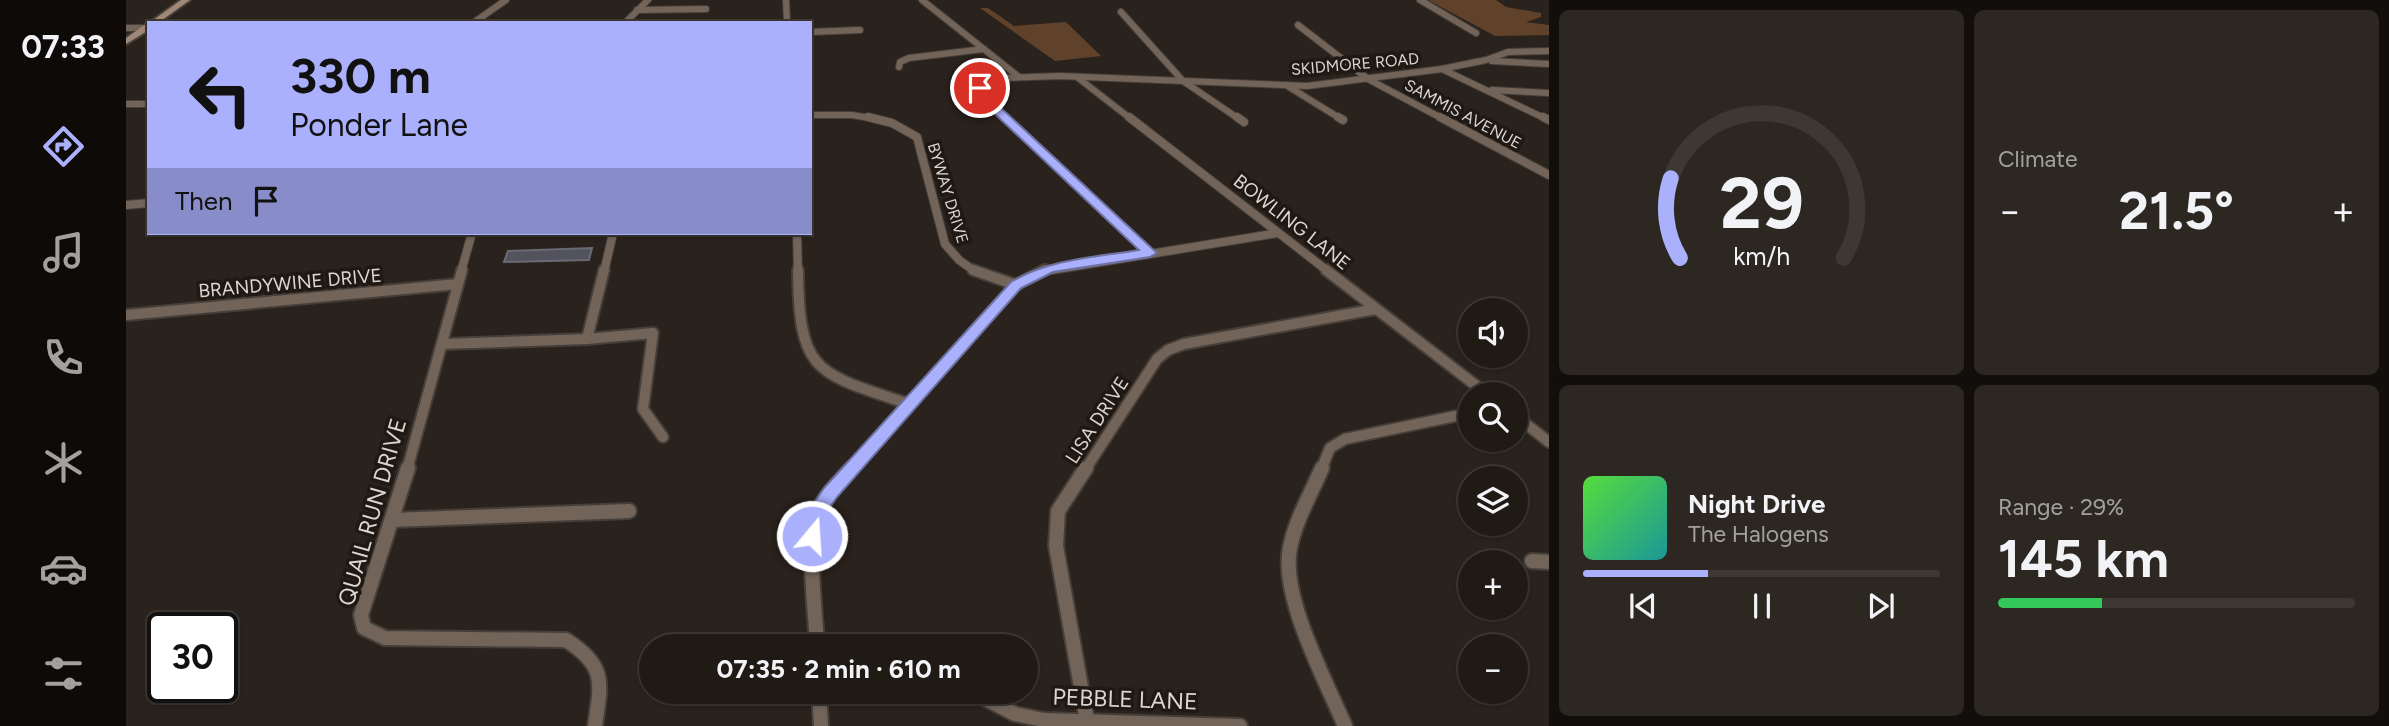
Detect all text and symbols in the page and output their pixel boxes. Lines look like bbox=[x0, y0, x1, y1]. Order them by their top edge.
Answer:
text: 07:33 bbox=[21, 28, 105, 66]
text: 330 m bbox=[290, 46, 431, 105]
icon: left bbox=[175, 49, 266, 140]
street label: SKIDMORE ROAD bbox=[1290, 49, 1420, 79]
pin bbox=[950, 58, 1010, 118]
icon: arrive bbox=[961, 69, 999, 107]
street label: SAMMIS AVENUE bbox=[1401, 75, 1525, 153]
text: Ponder Lane bbox=[290, 106, 468, 144]
icon: directions bbox=[39, 122, 88, 171]
street label: BYWAY DRIVE bbox=[924, 140, 972, 246]
text: Climate bbox=[1998, 145, 2077, 173]
text: 29 bbox=[1719, 160, 1804, 247]
street label: BOWLING LANE bbox=[1229, 169, 1355, 275]
text: 21.5° bbox=[2119, 180, 2234, 242]
icon: arrive bbox=[247, 182, 285, 220]
text: Then bbox=[175, 185, 233, 217]
text: − bbox=[1998, 188, 2022, 234]
text: + bbox=[2331, 188, 2355, 234]
icon: music bbox=[39, 228, 88, 277]
text: km/h bbox=[1733, 241, 1790, 271]
street label: BRANDYWINE DRIVE bbox=[197, 264, 383, 302]
map controls bbox=[1458, 298, 1528, 704]
button: sound bbox=[1458, 298, 1528, 368]
icon: phone bbox=[39, 333, 88, 382]
street label: LISA DRIVE bbox=[1060, 372, 1134, 468]
button: search bbox=[1458, 382, 1528, 452]
street label: QUAIL RUN DRIVE bbox=[332, 415, 412, 609]
icon: climate bbox=[39, 438, 88, 487]
button: layers bbox=[1458, 466, 1528, 536]
text: Night Drive bbox=[1688, 488, 1825, 520]
text: Range · 29% bbox=[1998, 493, 2124, 521]
position arrow bbox=[775, 499, 849, 573]
text: The Halogens bbox=[1688, 520, 1829, 548]
text: 145 km bbox=[1998, 528, 2169, 590]
icon: car bbox=[39, 544, 88, 593]
button: + bbox=[1458, 550, 1528, 620]
icon: previous bbox=[1624, 587, 1662, 625]
icon: pause bbox=[1743, 587, 1781, 625]
icon: next bbox=[1862, 587, 1900, 625]
speed limit sign: 30 bbox=[147, 612, 238, 703]
button: − bbox=[1458, 634, 1528, 704]
icon: filters bbox=[39, 649, 88, 698]
text: 07:35 · 2 min · 610 m bbox=[716, 653, 961, 685]
street label: PEBBLE LANE bbox=[1052, 682, 1198, 716]

